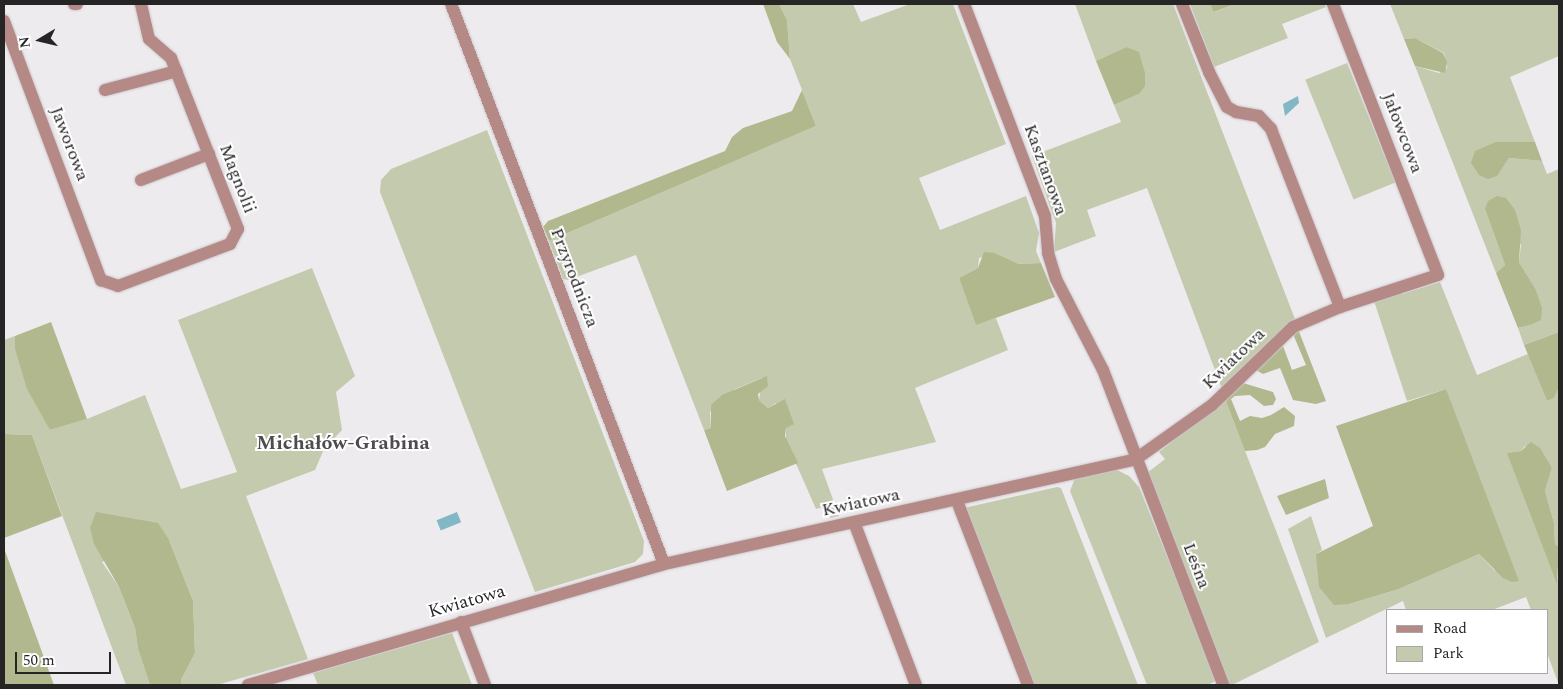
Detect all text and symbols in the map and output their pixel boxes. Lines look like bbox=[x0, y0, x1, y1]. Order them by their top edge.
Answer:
north arrow bbox=[15, 15, 65, 65]
text: N bbox=[13, 35, 36, 50]
street label: Jałowcowa bbox=[1377, 90, 1427, 176]
street label: Jaworowa bbox=[45, 104, 93, 184]
street label: Kasztanowa bbox=[1019, 121, 1071, 219]
street label: Magnolii bbox=[214, 141, 260, 217]
street label: Przyrodnicza bbox=[545, 225, 603, 331]
street label: Kwiatowa bbox=[1198, 324, 1270, 394]
district label: Michałów-Grabina bbox=[256, 431, 430, 455]
street label: Kwiatowa bbox=[820, 484, 902, 522]
street label: Leśna bbox=[1177, 540, 1215, 592]
street label: Kwiatowa bbox=[426, 581, 508, 623]
legend bbox=[1386, 609, 1548, 674]
text: Road bbox=[1433, 617, 1467, 640]
scale bar bbox=[18, 642, 114, 674]
text: Park bbox=[1433, 642, 1464, 665]
text: 50 m bbox=[23, 649, 55, 672]

